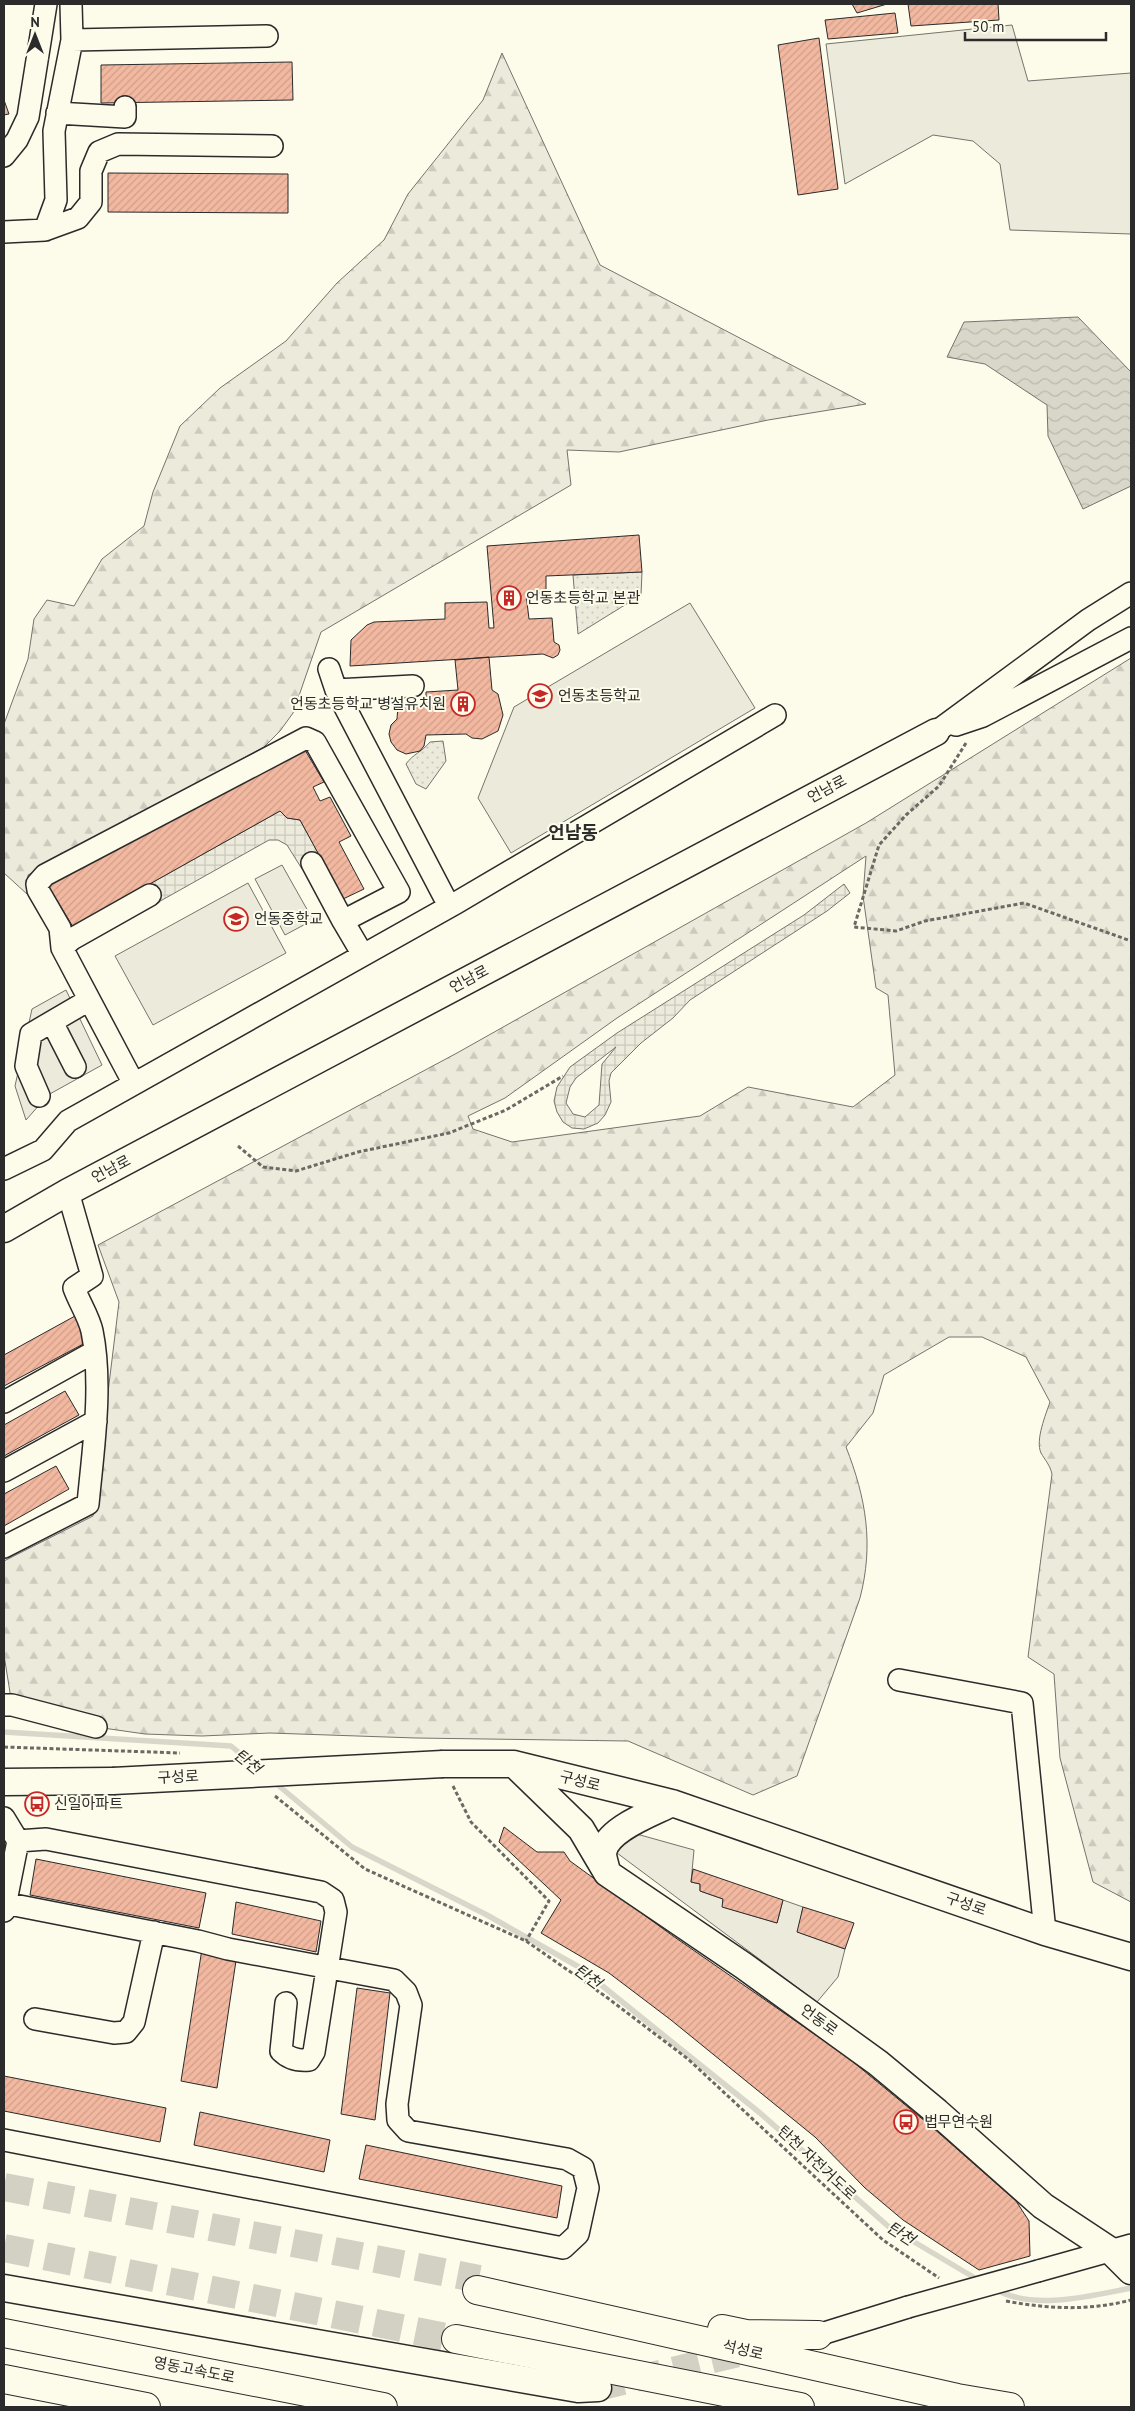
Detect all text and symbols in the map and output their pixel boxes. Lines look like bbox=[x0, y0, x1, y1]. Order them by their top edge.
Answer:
north arrow bbox=[10, 10, 60, 60]
scale bar bbox=[965, 10, 1106, 42]
text: N bbox=[30, 13, 40, 31]
text: 50 m bbox=[972, 17, 1005, 36]
building icon: 언동초등학교 본관 bbox=[496, 585, 522, 611]
place label: 언동초등학교 본관 bbox=[526, 588, 641, 607]
school or university icon: 언동초등학교 bbox=[527, 683, 553, 709]
place label: 언동초등학교 bbox=[558, 686, 641, 705]
building icon: 언동초등학교 병설유치원 bbox=[450, 691, 476, 717]
place label: 언동초등학교 병설유치원 bbox=[290, 694, 446, 713]
street label: 언남로 bbox=[804, 770, 850, 807]
district label: 언남동 bbox=[548, 821, 598, 844]
school or university icon: 언동중학교 bbox=[223, 906, 249, 932]
place label: 언동중학교 bbox=[254, 909, 323, 928]
street label: 언남로 bbox=[446, 960, 492, 997]
street label: 언남로 bbox=[88, 1150, 134, 1187]
water label: 탄천 bbox=[230, 1744, 267, 1779]
street label: 구성로 bbox=[157, 1766, 199, 1787]
street label: 구성로 bbox=[558, 1766, 603, 1795]
bus stop icon: 신일아파트 bbox=[24, 1791, 50, 1817]
place label: 신일아파트 bbox=[54, 1794, 123, 1813]
street label: 구성로 bbox=[943, 1888, 989, 1919]
water label: 탄천 bbox=[570, 1959, 608, 1994]
street label: 언동로 bbox=[797, 2000, 842, 2039]
bus stop icon: 법무연수원 bbox=[893, 2109, 919, 2135]
place label: 법무연수원 bbox=[924, 2112, 993, 2131]
street label: 탄천 자전거도로 bbox=[774, 2121, 861, 2204]
water label: 탄천 bbox=[883, 2217, 921, 2251]
street label: 석성로 bbox=[721, 2336, 765, 2363]
street label: 영동고속도로 bbox=[152, 2352, 237, 2387]

